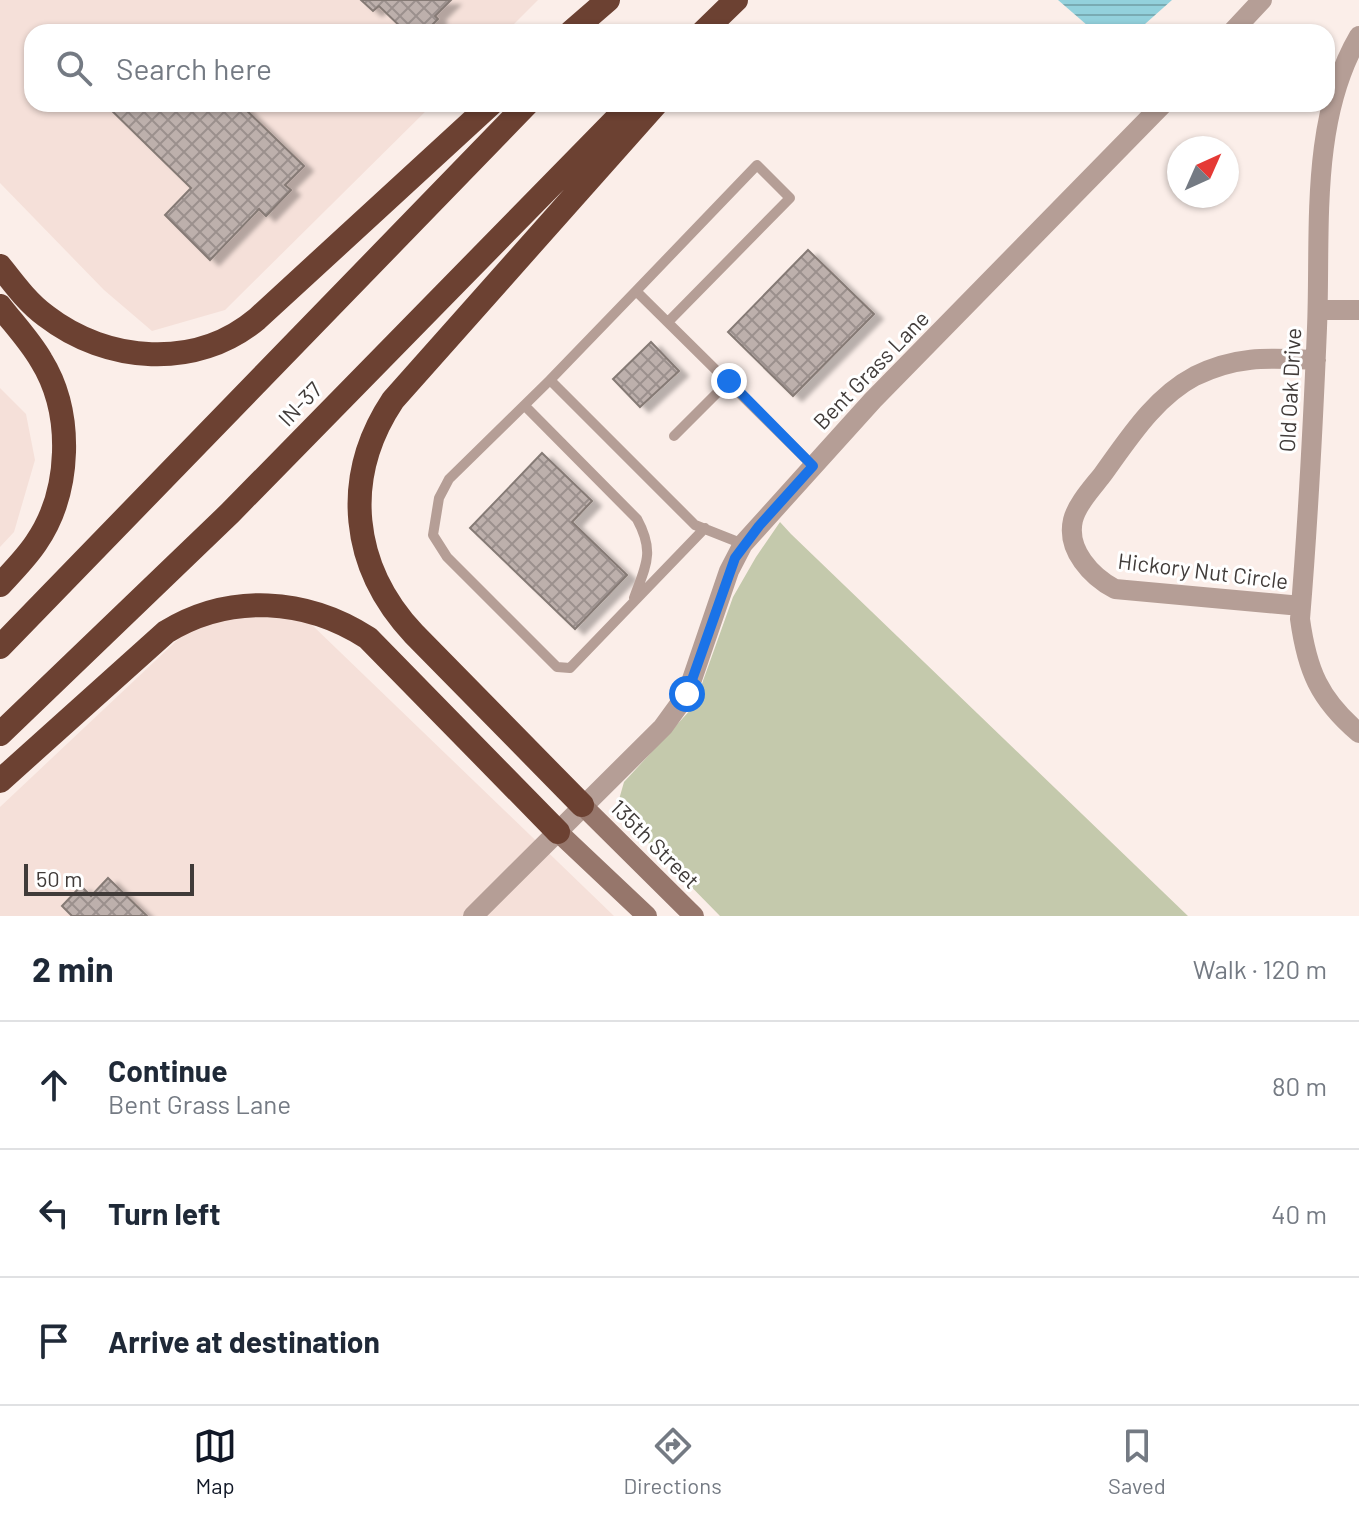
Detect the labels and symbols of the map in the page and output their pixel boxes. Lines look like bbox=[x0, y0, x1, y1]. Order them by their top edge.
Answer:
north arrow bbox=[1167, 136, 1239, 208]
street label: Bent Grass Lane bbox=[807, 305, 933, 434]
street label: Old Oak Drive bbox=[1273, 327, 1305, 453]
route end bbox=[711, 363, 747, 399]
street label: IN-37 bbox=[272, 376, 326, 431]
street label: Hickory Nut Circle bbox=[1116, 547, 1290, 593]
route start bbox=[669, 676, 705, 712]
street label: 135th Street bbox=[606, 794, 705, 893]
scale bar bbox=[24, 860, 194, 896]

